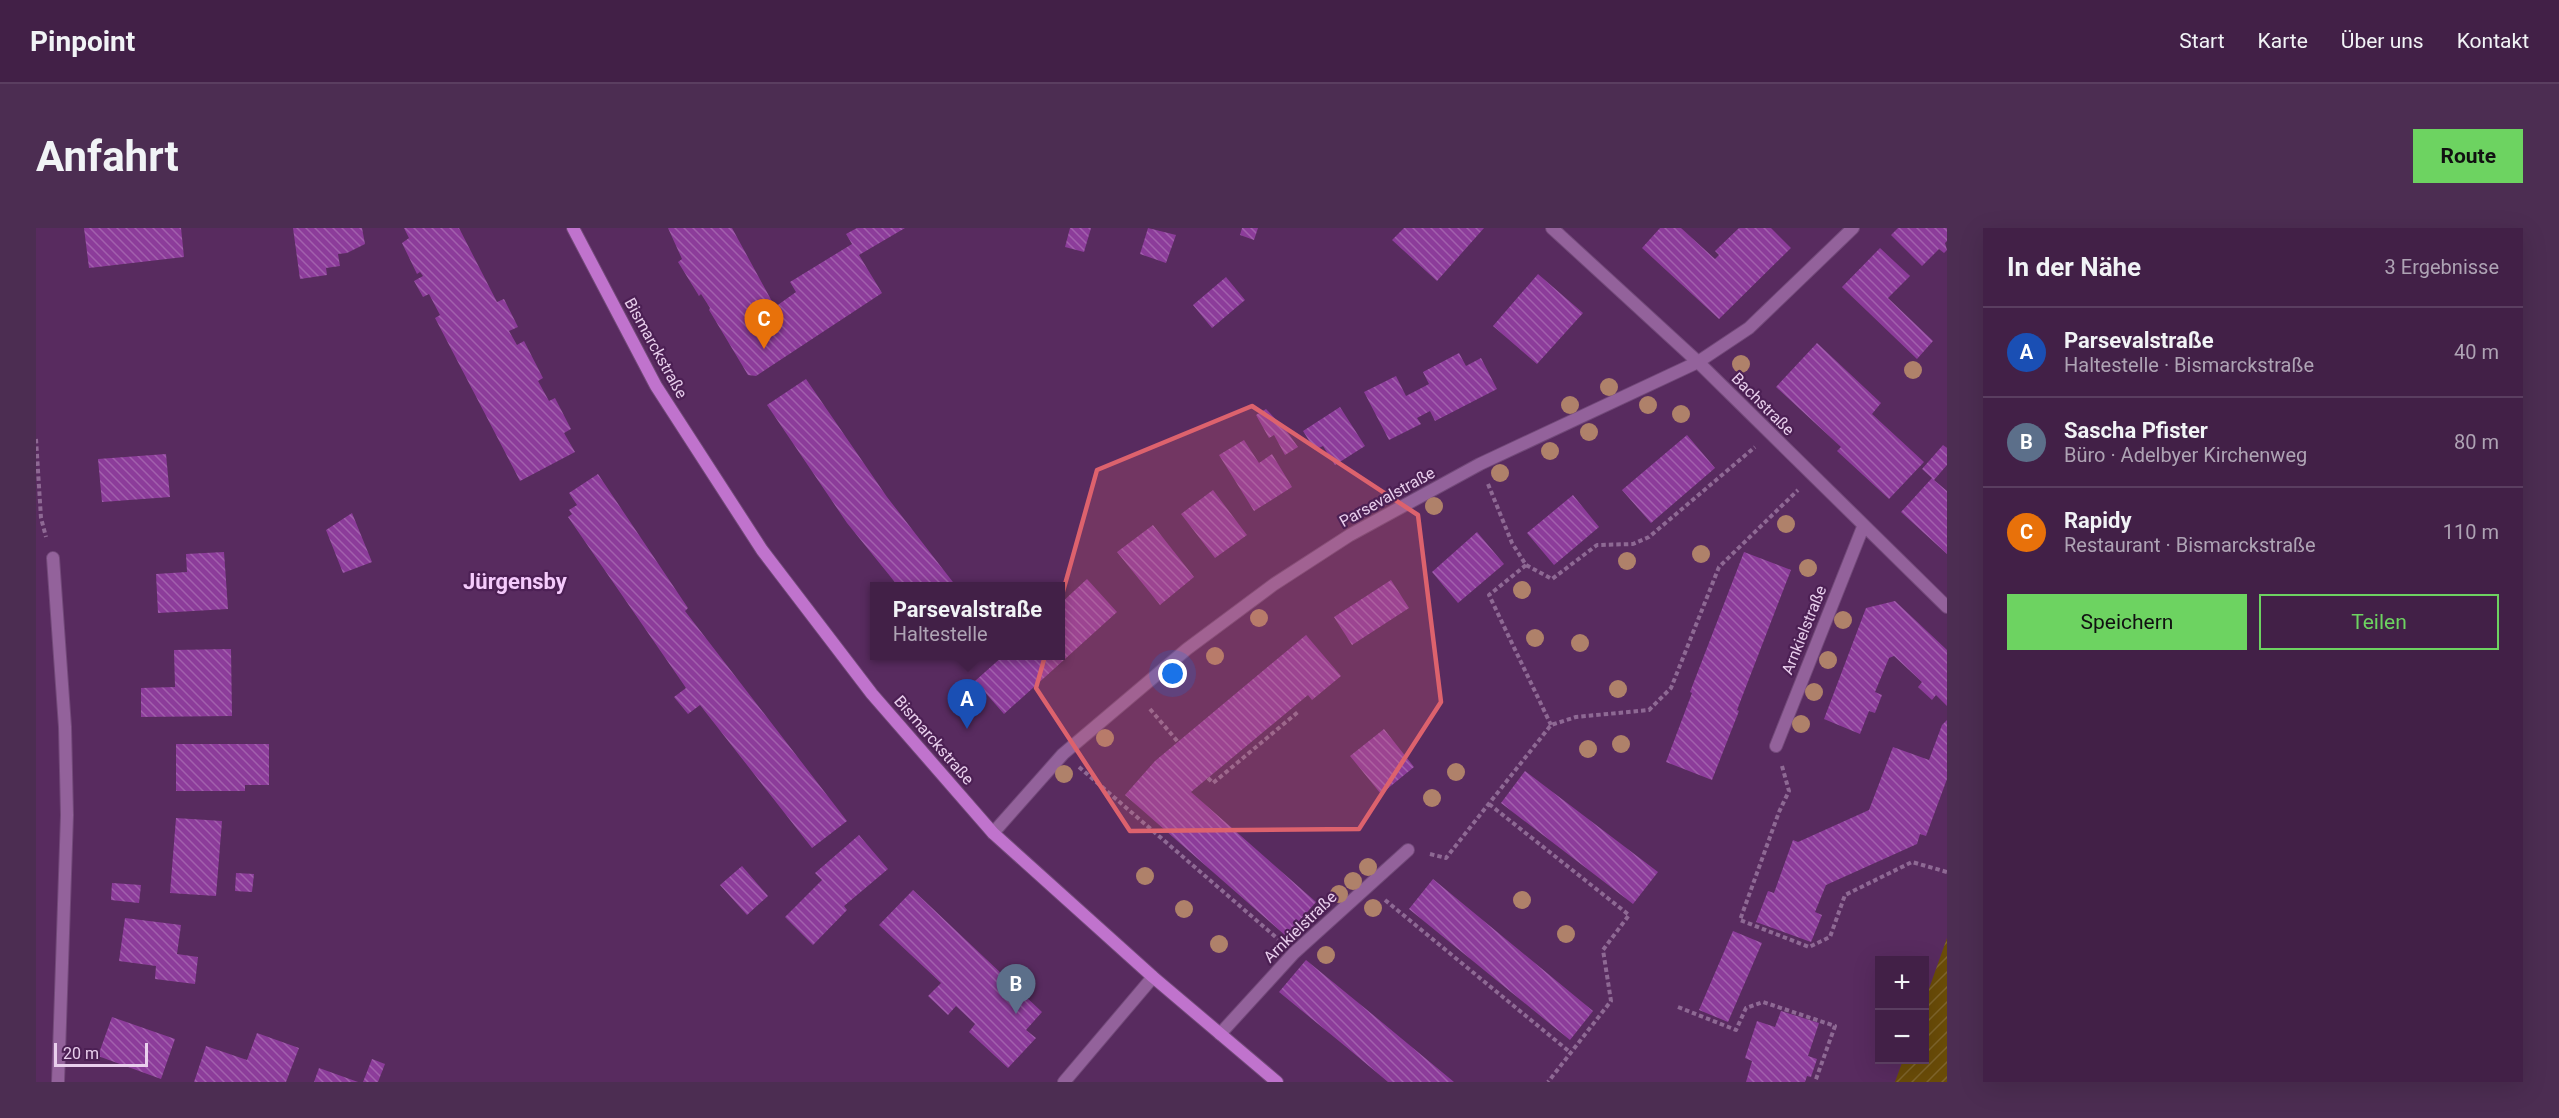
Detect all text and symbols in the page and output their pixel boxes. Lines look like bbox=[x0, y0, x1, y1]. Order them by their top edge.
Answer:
text: Pinpoint bbox=[30, 25, 135, 58]
text: Start bbox=[2179, 29, 2225, 53]
text: Karte bbox=[2258, 29, 2308, 53]
text: Über uns bbox=[2341, 29, 2424, 53]
text: Kontakt bbox=[2457, 29, 2529, 53]
button: Route bbox=[2413, 129, 2523, 183]
text: Anfahrt bbox=[36, 132, 179, 181]
text: In der Nähe bbox=[2007, 252, 2141, 282]
text: 3 Ergebnisse bbox=[2385, 255, 2499, 279]
street label: Bismarckstraße bbox=[621, 294, 691, 402]
pin: C bbox=[744, 300, 784, 349]
text: Parsevalstraße bbox=[2064, 328, 2214, 353]
text: A bbox=[2020, 340, 2033, 364]
text: 40 m bbox=[2454, 340, 2499, 364]
text: Haltestelle · Bismarckstraße bbox=[2064, 353, 2314, 377]
street label: Bachstraße bbox=[1728, 369, 1798, 439]
text: Sascha Pfister bbox=[2064, 418, 2208, 443]
text: B bbox=[2020, 430, 2033, 454]
text: 80 m bbox=[2454, 430, 2499, 454]
text: Büro · Adelbyer Kirchenweg bbox=[2064, 443, 2307, 467]
street label: Parsevalstraße bbox=[1336, 463, 1438, 531]
text: Rapidy bbox=[2064, 508, 2132, 533]
text: C bbox=[2020, 520, 2033, 544]
text: 110 m bbox=[2443, 520, 2499, 544]
text: Restaurant · Bismarckstraße bbox=[2064, 533, 2316, 557]
district label: Jürgensby bbox=[463, 569, 568, 594]
popup bbox=[870, 582, 1065, 660]
street label: Arnkielstraße bbox=[1778, 583, 1830, 677]
button: Speichern bbox=[2007, 594, 2247, 650]
button: Teilen bbox=[2259, 594, 2499, 650]
text: Parsevalstraße bbox=[893, 597, 1042, 622]
text: Haltestelle bbox=[893, 622, 988, 646]
your location bbox=[1158, 659, 1187, 688]
pin: A bbox=[948, 680, 986, 729]
street label: Bismarckstraße bbox=[890, 692, 978, 788]
street label: Arnkielstraße bbox=[1259, 887, 1341, 967]
map controls bbox=[1875, 956, 1929, 1064]
button: + bbox=[1875, 956, 1929, 1010]
pin: B bbox=[996, 964, 1036, 1014]
button: − bbox=[1875, 1010, 1929, 1064]
scale bar bbox=[54, 1040, 148, 1068]
text: 20 m bbox=[63, 1044, 99, 1063]

